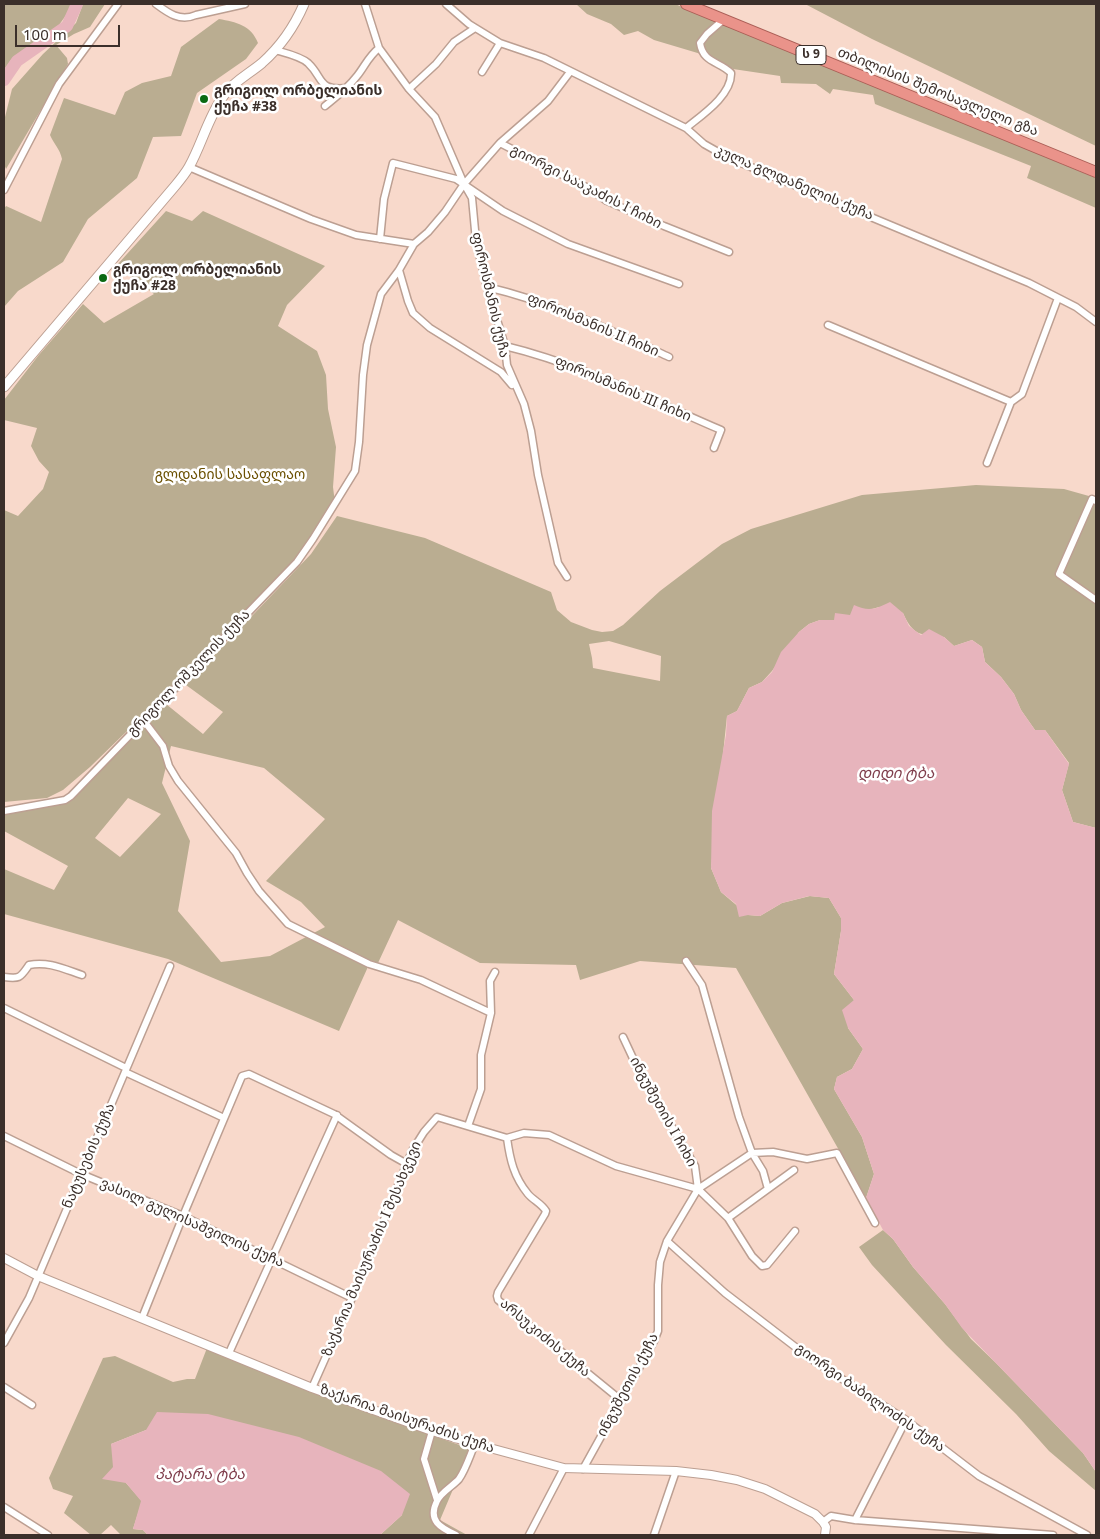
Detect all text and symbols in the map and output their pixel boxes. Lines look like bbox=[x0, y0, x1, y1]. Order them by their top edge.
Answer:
scale bar bbox=[18, 15, 122, 47]
text: 100 m bbox=[23, 24, 67, 44]
street label: თბილისის შემოსავლელი გზა bbox=[835, 44, 1041, 140]
road number: ს 9 bbox=[796, 46, 826, 64]
place label: გრიგოლ ორბელიანის ქუჩა #38 bbox=[214, 83, 382, 115]
marker: გრიგოლ ორბელიანის ქუჩა #38 bbox=[198, 93, 210, 105]
street label: გიორგი სააკაძის I ჩიხი bbox=[508, 141, 664, 233]
street label: კულა გლდანელის ქუჩა bbox=[712, 142, 876, 224]
street label: ფიროსმანის ქუჩა bbox=[467, 231, 513, 359]
place label: გრიგოლ ორბელიანის ქუჩა #28 bbox=[113, 262, 281, 294]
marker: გრიგოლ ორბელიანის ქუჩა #28 bbox=[97, 272, 109, 284]
street label: ფიროსმანის II ჩიხი bbox=[524, 290, 662, 360]
street label: ფიროსმანის III ჩიხი bbox=[552, 353, 694, 425]
park label: გლდანის სასაფლაო bbox=[155, 467, 305, 483]
street label: გრიგოლ ოშკელის ქუჩა bbox=[124, 606, 254, 740]
water label: დიდი ტბა bbox=[858, 765, 934, 783]
street label: ინგუშეთის I ჩიხი bbox=[626, 1054, 700, 1170]
street label: ნატუსების ქუჩა bbox=[59, 1101, 119, 1211]
street label: ზაქარია მაისურაძის I შესახვევი bbox=[319, 1139, 425, 1359]
street label: ვასილ გულისაშვილის ქუჩა bbox=[97, 1175, 287, 1271]
street label: არსუკიძის ქუჩა bbox=[496, 1295, 594, 1381]
street label: ინგუშეთის ქუჩა bbox=[594, 1330, 662, 1440]
street label: გიორგი ბაბილოძის ქუჩა bbox=[792, 1340, 948, 1456]
street label: ზაქარია მაისურაძის ქუჩა bbox=[317, 1381, 497, 1457]
water label: პატარა ტბა bbox=[155, 1466, 245, 1484]

